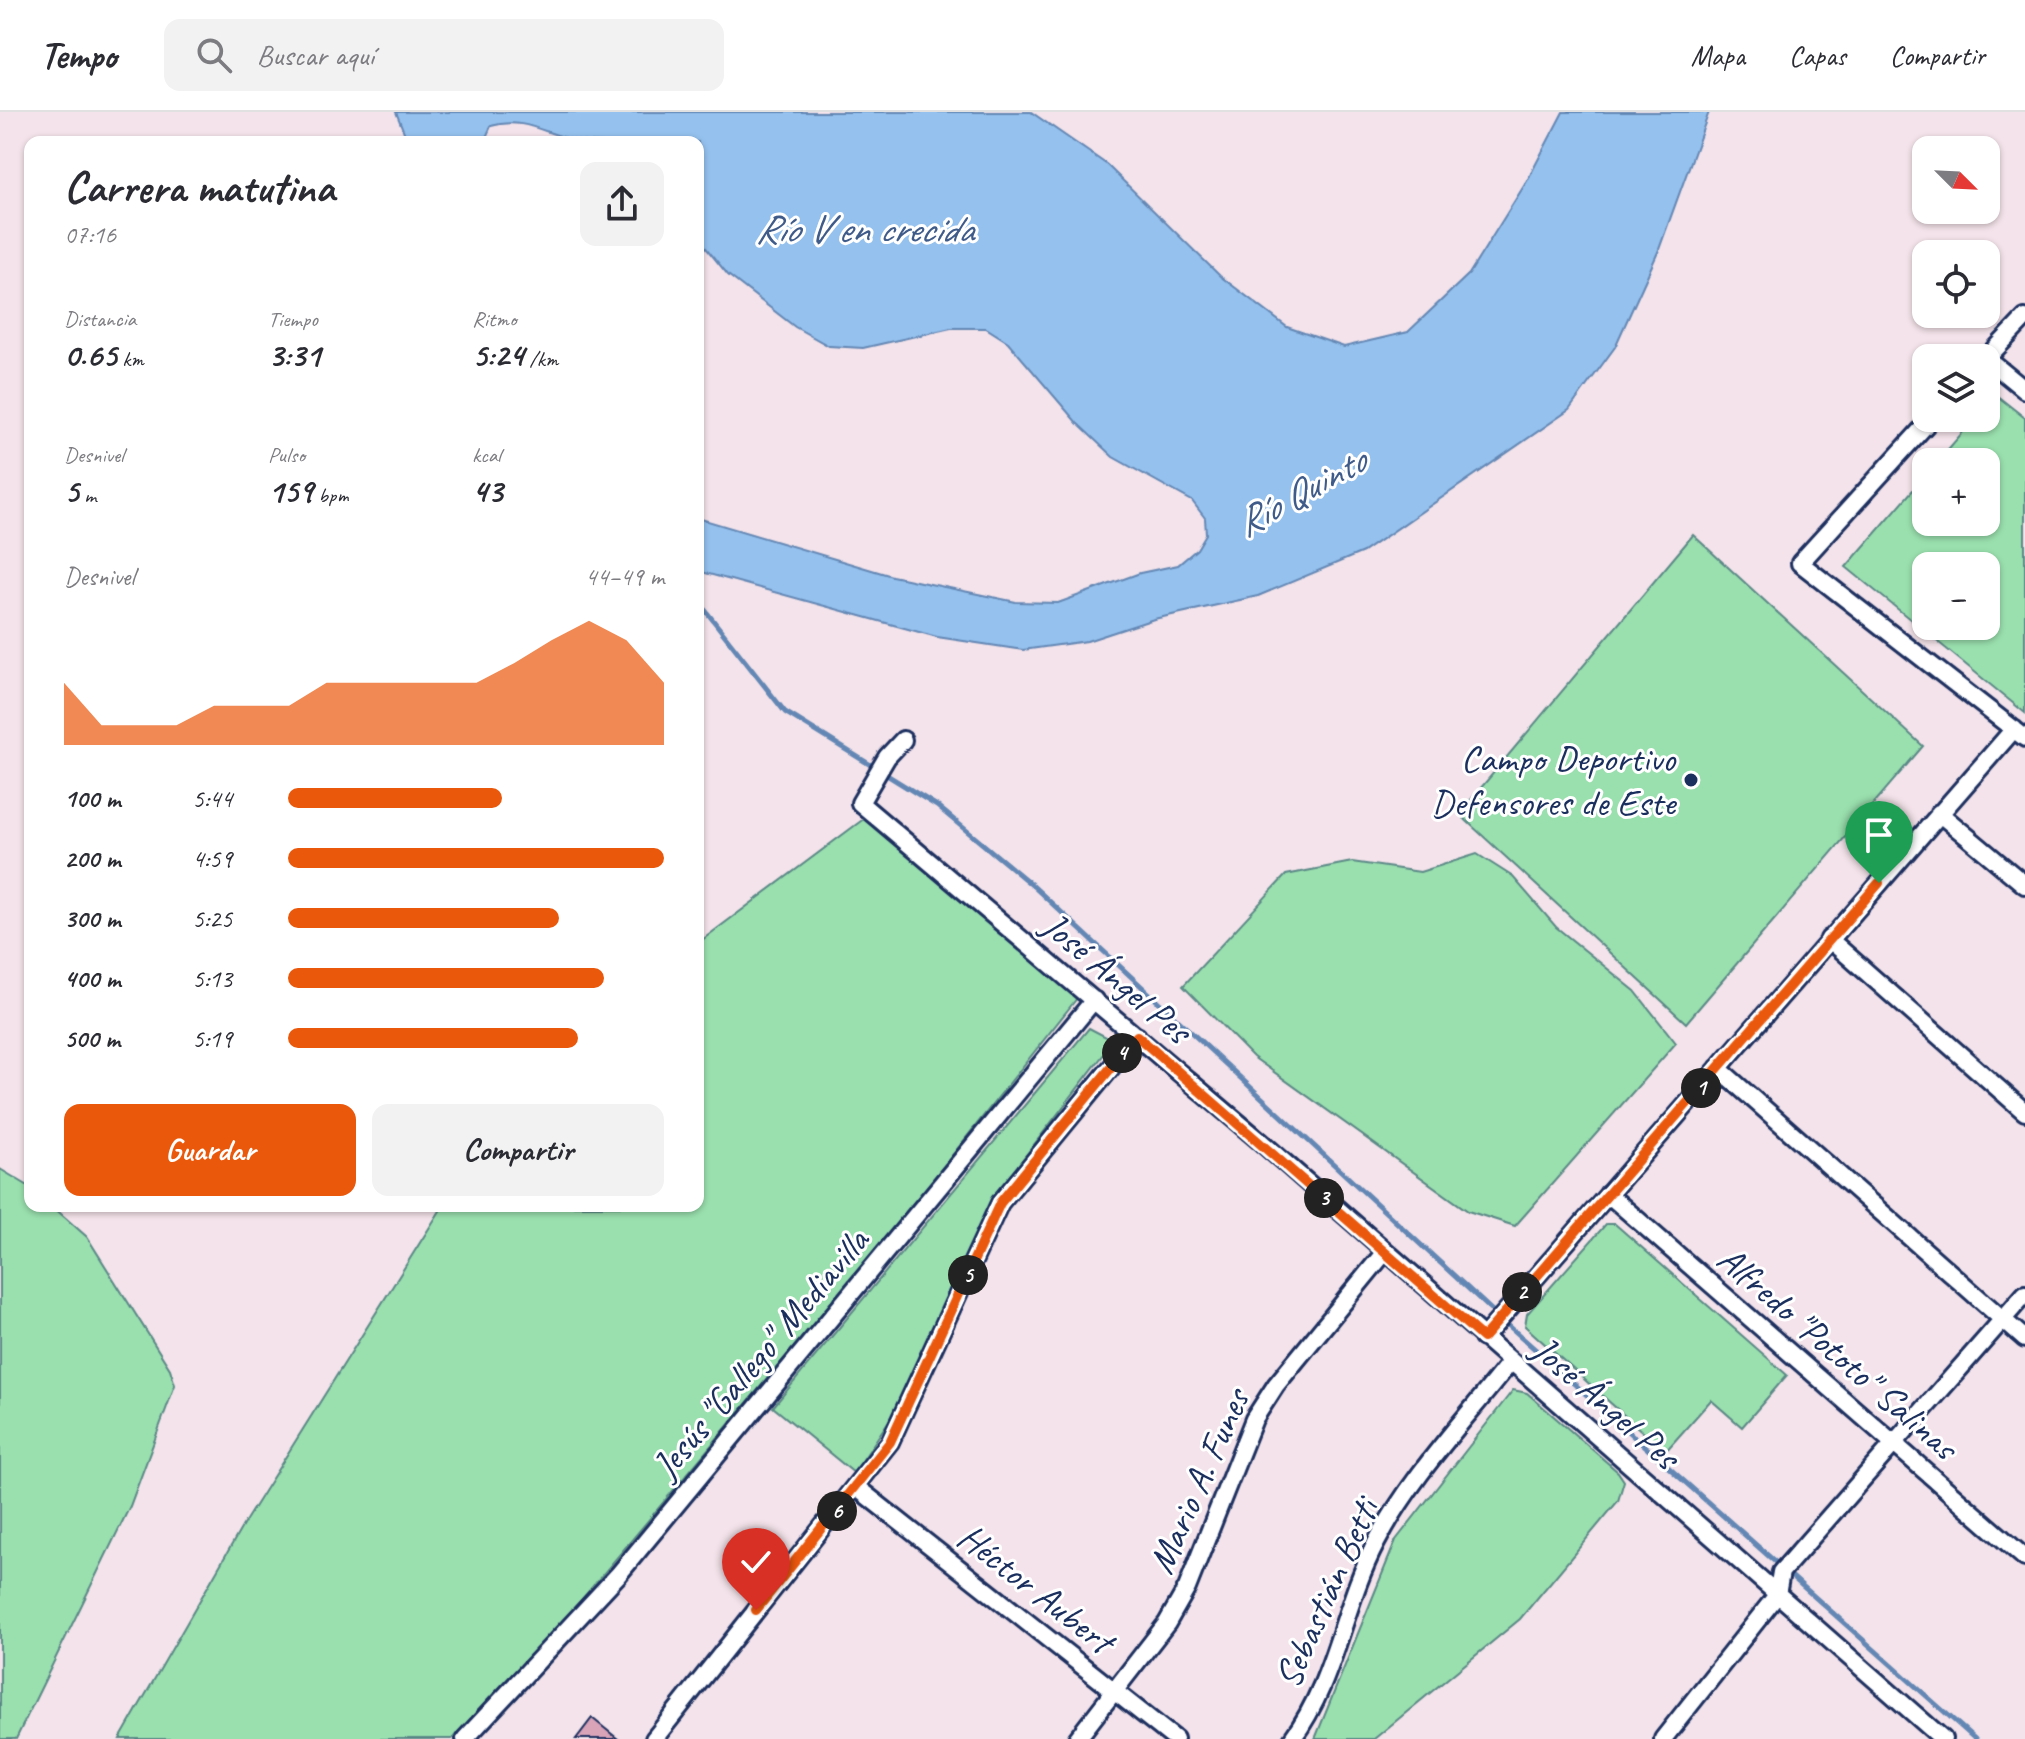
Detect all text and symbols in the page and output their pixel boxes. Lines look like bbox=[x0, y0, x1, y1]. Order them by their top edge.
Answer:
search box bbox=[164, 19, 724, 91]
text: Tempo bbox=[40, 32, 116, 79]
icon: search bbox=[192, 33, 236, 77]
text: Buscar aquí bbox=[256, 36, 374, 74]
text: Mapa bbox=[1691, 38, 1745, 73]
text: Capas bbox=[1789, 38, 1846, 73]
text: Compartir bbox=[1890, 38, 1985, 73]
north arrow bbox=[1912, 136, 2000, 224]
map controls bbox=[1912, 136, 2000, 640]
text: Carrera matutina bbox=[64, 160, 334, 215]
button: share bbox=[580, 162, 664, 246]
water label: Río V en crecida bbox=[755, 204, 977, 254]
text: 07:16 bbox=[64, 218, 116, 251]
button: locate bbox=[1912, 240, 2000, 328]
text: Distancia bbox=[64, 305, 136, 333]
text: Tiempo bbox=[268, 305, 318, 333]
text: Ritmo bbox=[472, 305, 516, 333]
text: 0.65 bbox=[64, 333, 117, 376]
text: 3:31 bbox=[268, 333, 321, 376]
text: 5:24 bbox=[472, 333, 524, 376]
button: layers bbox=[1912, 344, 2000, 432]
text: km bbox=[117, 345, 144, 373]
text: /km bbox=[524, 345, 558, 373]
water label: Río Quinto bbox=[1227, 434, 1378, 548]
text: Desnivel bbox=[64, 441, 124, 469]
text: Pulso bbox=[268, 441, 305, 469]
text: kcal bbox=[472, 441, 501, 469]
button: + bbox=[1912, 448, 2000, 536]
text: 5 bbox=[64, 469, 79, 512]
text: 159 bbox=[268, 469, 313, 512]
text: 43 bbox=[472, 469, 503, 512]
text: m bbox=[79, 481, 96, 509]
text: bpm bbox=[313, 481, 348, 509]
button: − bbox=[1912, 552, 2000, 640]
text: Desnivel bbox=[64, 560, 135, 593]
text: 44–49 m bbox=[585, 560, 664, 593]
place label: Campo Deportivo Defensores de Este bbox=[1431, 735, 1678, 826]
marker: Campo Deportivo Defensores de Este bbox=[1682, 771, 1700, 789]
text: 100 m bbox=[64, 782, 120, 815]
text: 5:44 bbox=[192, 782, 232, 815]
pin bbox=[1845, 801, 1913, 883]
icon: arrive bbox=[1857, 813, 1901, 857]
text: 200 m bbox=[64, 842, 120, 875]
text: 4:59 bbox=[192, 842, 232, 875]
street label: José Ángel Pes bbox=[1031, 900, 1204, 1056]
text: 300 m bbox=[64, 902, 120, 935]
text: 5:25 bbox=[192, 902, 232, 935]
text: 400 m bbox=[64, 962, 120, 995]
text: 5:13 bbox=[192, 962, 232, 995]
text: 500 m bbox=[64, 1022, 120, 1055]
text: 5:19 bbox=[192, 1022, 232, 1055]
pin: 4 bbox=[1102, 1033, 1142, 1073]
text: 4 bbox=[1117, 1039, 1127, 1067]
pin: 1 bbox=[1681, 1068, 1721, 1108]
text: 1 bbox=[1696, 1074, 1706, 1102]
button: Guardar bbox=[64, 1104, 356, 1196]
button: Compartir bbox=[372, 1104, 664, 1196]
pin: 3 bbox=[1304, 1178, 1344, 1218]
text: 3 bbox=[1319, 1184, 1329, 1212]
street label: Jesús "Gallego" Mediavilla bbox=[641, 1216, 881, 1490]
street label: Alfredo "Pototo" Salinas bbox=[1708, 1235, 1970, 1472]
pin: 5 bbox=[948, 1255, 988, 1295]
text: 5 bbox=[963, 1261, 973, 1289]
pin: 2 bbox=[1502, 1272, 1542, 1312]
text: 2 bbox=[1517, 1278, 1527, 1306]
street label: José Ángel Pes bbox=[1521, 1324, 1692, 1482]
street label: Mario A. Funes bbox=[1137, 1379, 1261, 1581]
street label: Sebastián Betti bbox=[1264, 1488, 1391, 1695]
pin: 6 bbox=[817, 1491, 857, 1531]
text: 6 bbox=[832, 1497, 842, 1525]
street label: Héctor Aubert bbox=[949, 1513, 1127, 1667]
pin bbox=[722, 1528, 790, 1610]
icon: check bbox=[734, 1540, 778, 1584]

